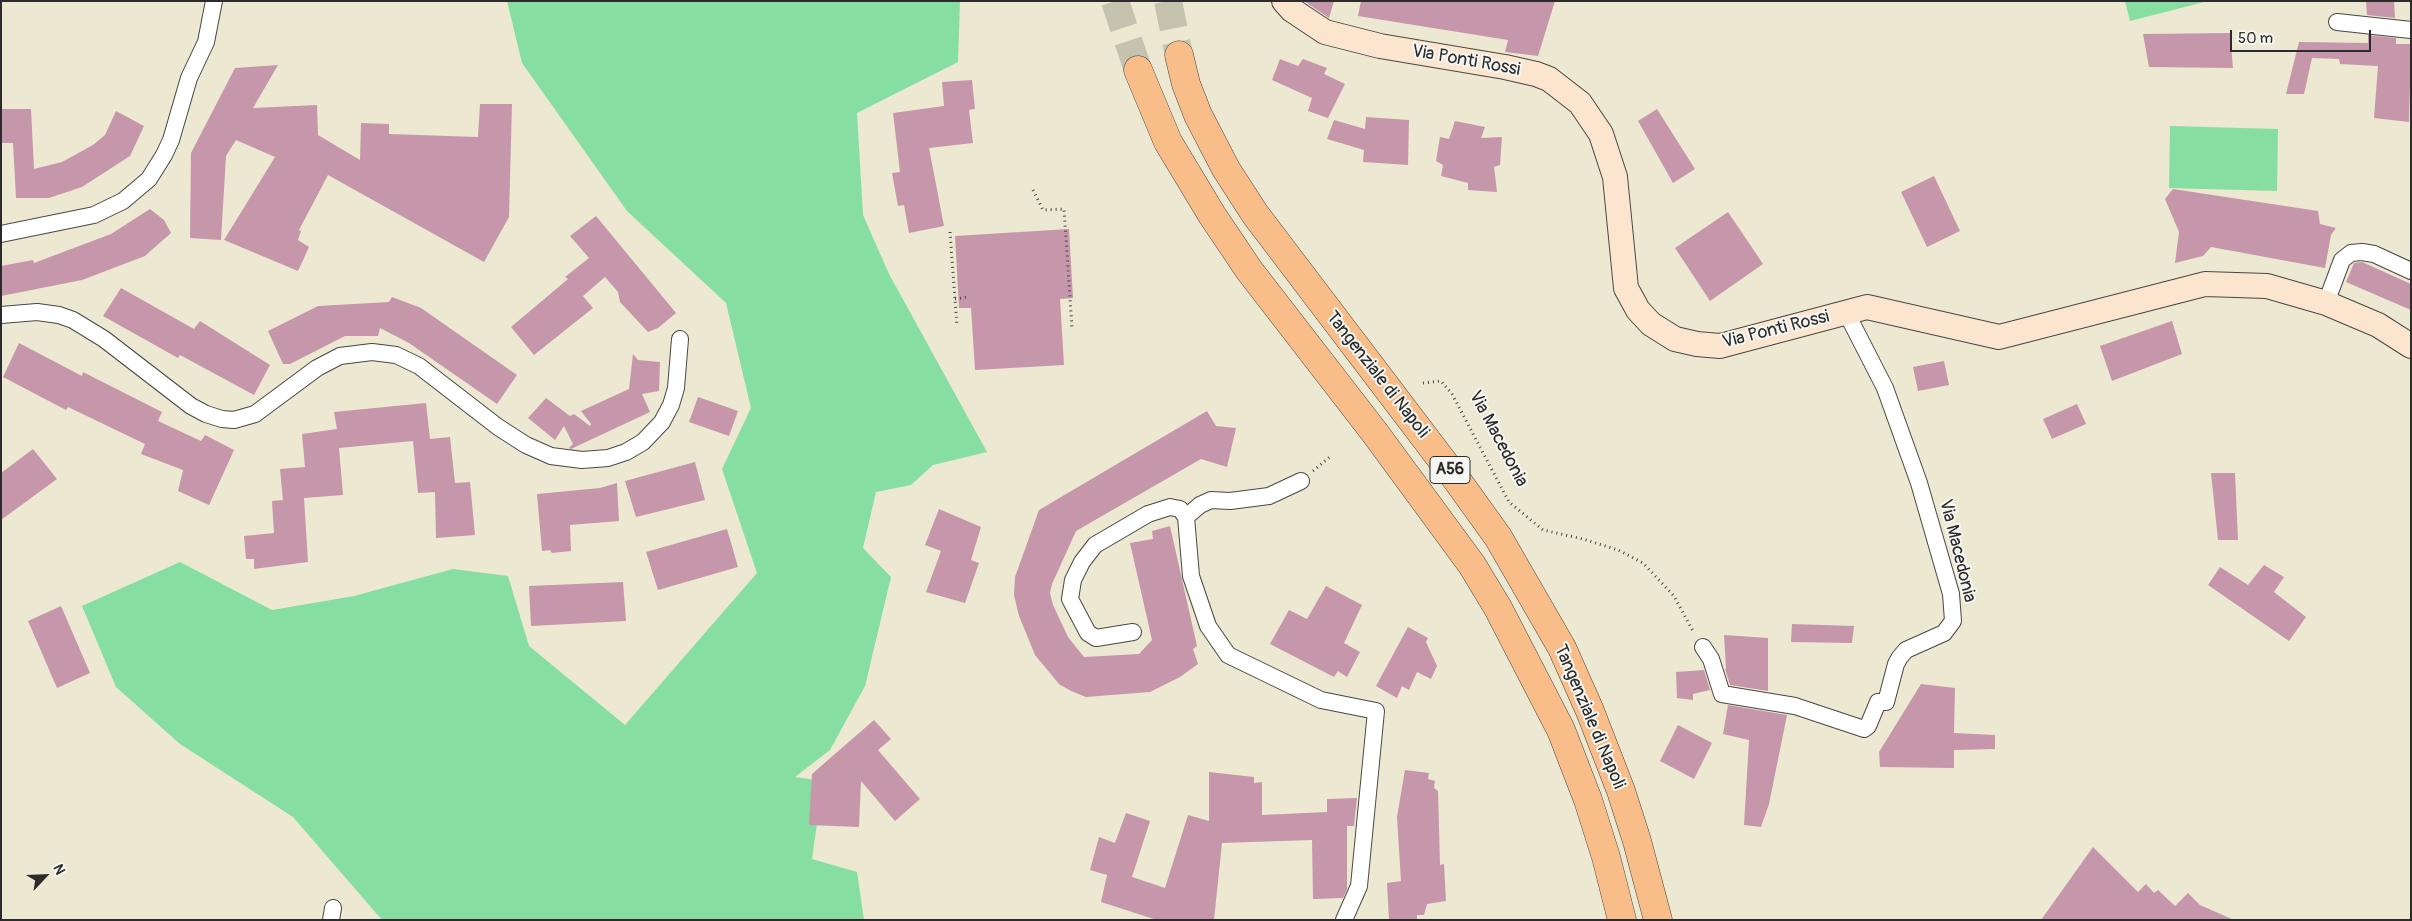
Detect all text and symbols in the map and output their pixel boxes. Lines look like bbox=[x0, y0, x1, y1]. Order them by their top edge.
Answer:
scale bar bbox=[2232, 20, 2373, 52]
text: 50 m bbox=[2238, 29, 2273, 48]
street label: Via Ponti Rossi bbox=[1410, 41, 1522, 81]
street label: Via Ponti Rossi bbox=[1720, 306, 1832, 354]
street label: Tangenziale di Napoli bbox=[1321, 307, 1433, 443]
street label: Via Macedonia bbox=[1464, 387, 1532, 491]
road number: A56 bbox=[1430, 456, 1470, 484]
street label: Via Macedonia bbox=[1934, 497, 1980, 605]
street label: Tangenziale di Napoli bbox=[1549, 642, 1629, 792]
north arrow bbox=[20, 851, 70, 901]
text: N bbox=[49, 862, 69, 877]

